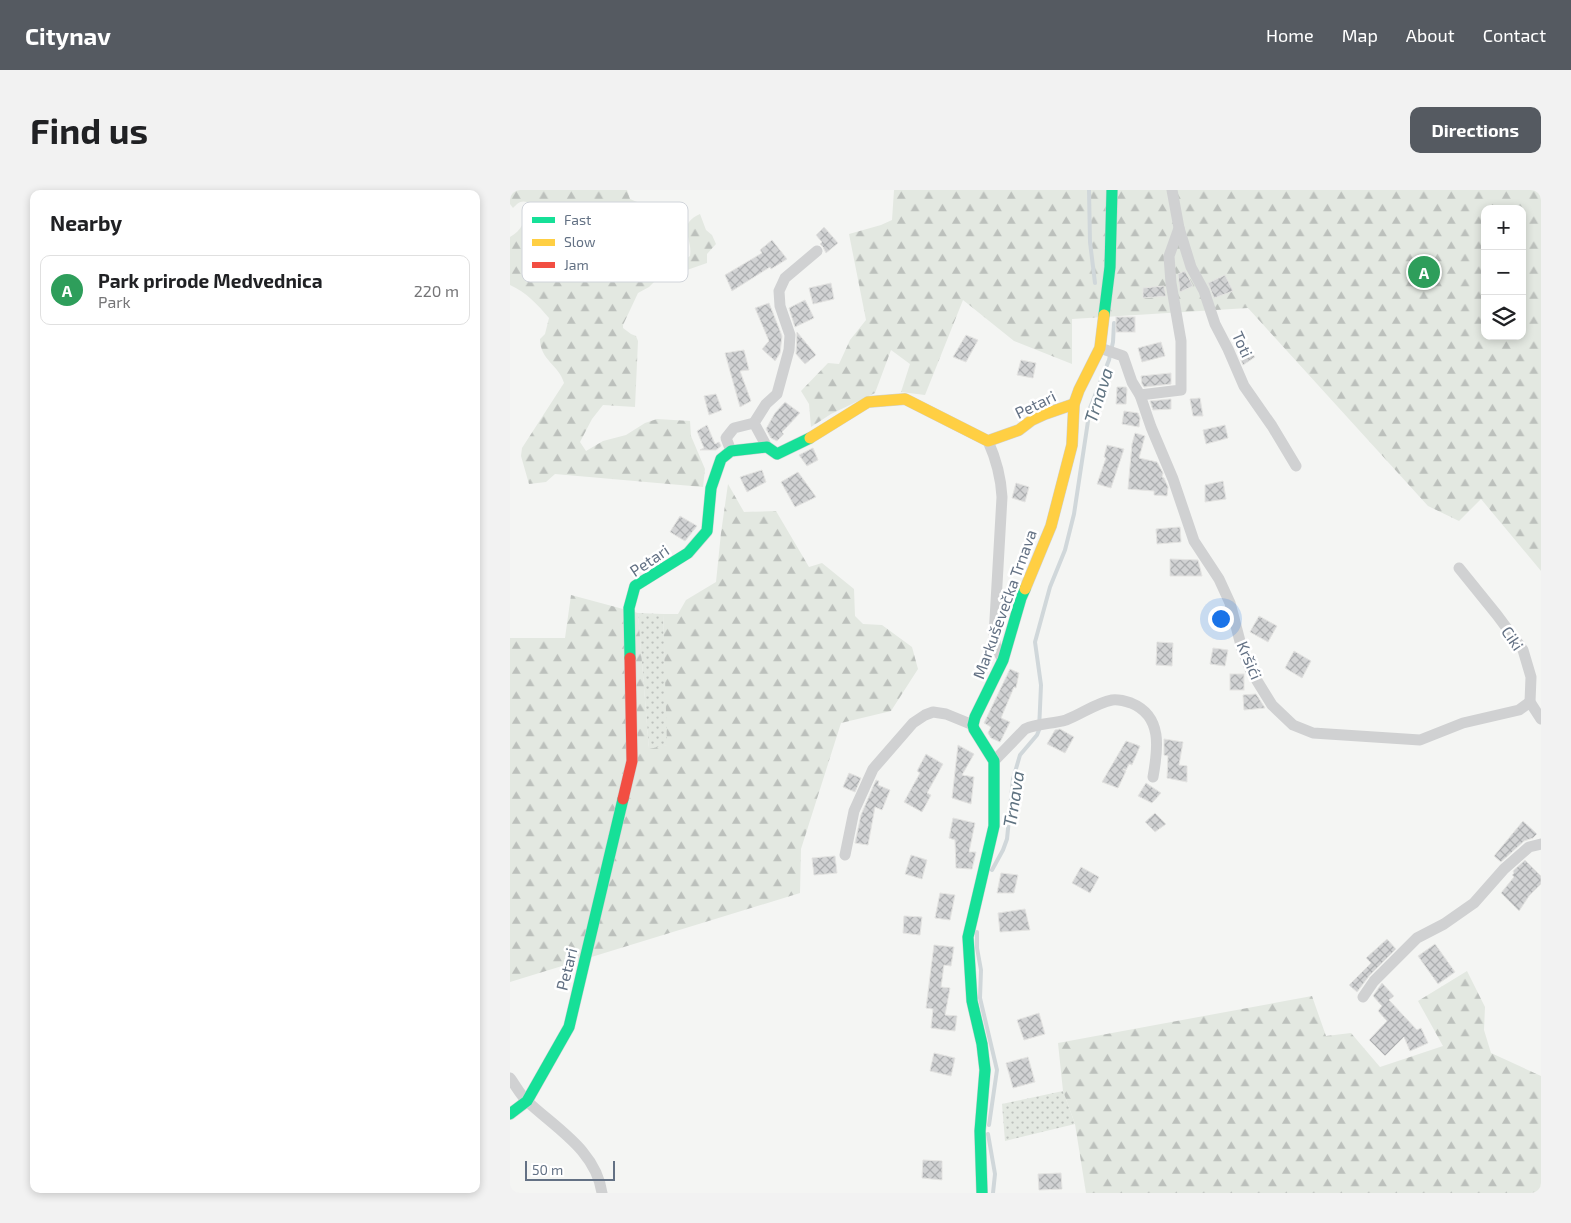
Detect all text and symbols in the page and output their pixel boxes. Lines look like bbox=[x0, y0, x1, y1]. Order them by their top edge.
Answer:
text: Citynav bbox=[25, 21, 111, 50]
text: Home bbox=[1266, 24, 1314, 46]
text: Map bbox=[1342, 24, 1378, 46]
text: About bbox=[1406, 24, 1455, 46]
text: Contact bbox=[1483, 24, 1546, 46]
button: Directions bbox=[1410, 107, 1541, 153]
text: Find us bbox=[30, 109, 148, 151]
legend bbox=[522, 202, 688, 282]
map controls bbox=[1481, 205, 1526, 340]
button: + bbox=[1481, 205, 1526, 250]
text: Nearby bbox=[50, 210, 122, 235]
text: Fast bbox=[564, 211, 591, 228]
text: Slow bbox=[564, 233, 596, 250]
button: − bbox=[1481, 250, 1526, 295]
pin: A bbox=[1408, 253, 1440, 291]
text: Jam bbox=[564, 256, 589, 273]
text: Park prirode Medvednica bbox=[98, 269, 323, 292]
text: A bbox=[62, 281, 72, 300]
text: 220 m bbox=[414, 281, 459, 300]
text: Park bbox=[98, 292, 131, 311]
button: layers bbox=[1481, 295, 1526, 340]
street label: Toti bbox=[1229, 328, 1257, 360]
water label: Trnava bbox=[1079, 365, 1117, 425]
street label: Petari bbox=[1011, 386, 1059, 422]
street label: Markuševečka Trnava bbox=[968, 527, 1040, 681]
street label: Petari bbox=[626, 540, 672, 580]
your location bbox=[1208, 606, 1234, 632]
street label: Ciki bbox=[1498, 622, 1528, 654]
street label: Kršići bbox=[1233, 638, 1267, 682]
water label: Trnava bbox=[998, 769, 1028, 829]
street label: Petari bbox=[552, 946, 580, 992]
scale bar bbox=[525, 1158, 615, 1181]
text: 50 m bbox=[532, 1161, 563, 1178]

